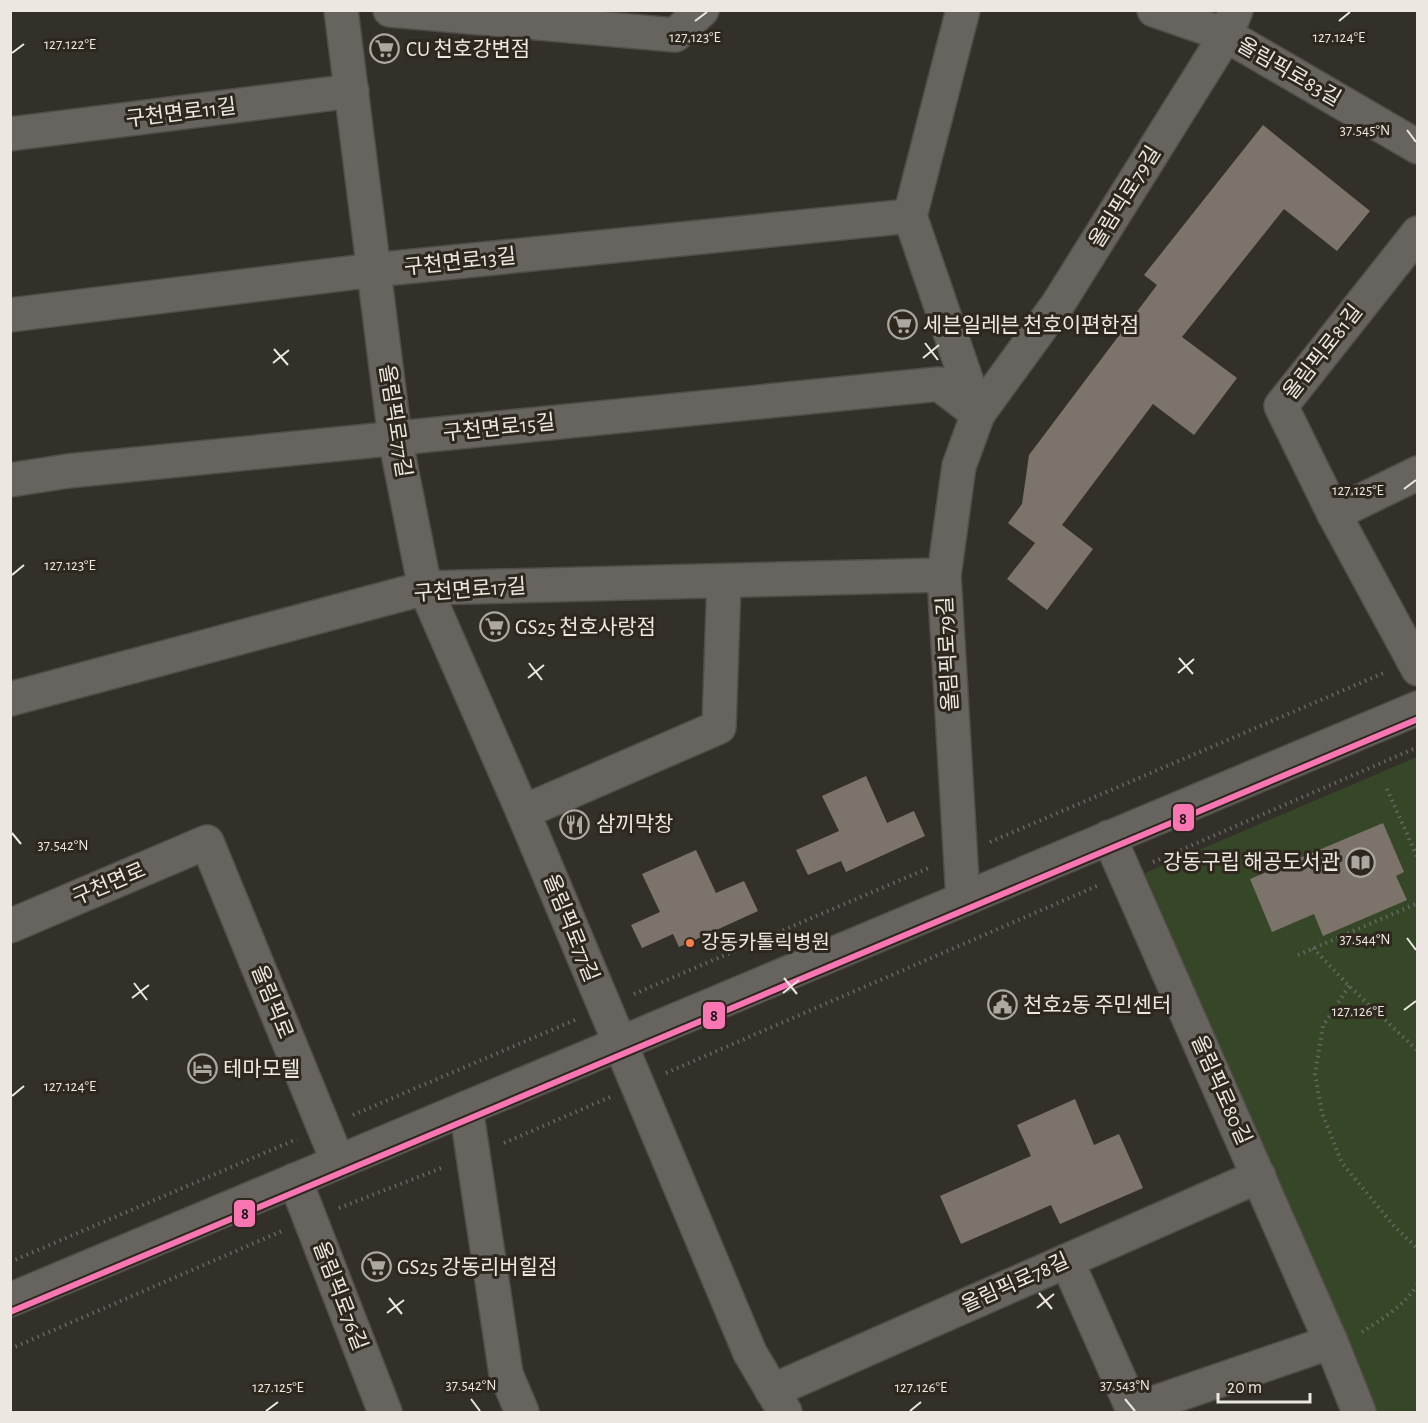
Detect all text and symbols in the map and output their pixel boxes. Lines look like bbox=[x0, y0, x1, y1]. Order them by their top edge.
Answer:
text: 127.123°E bbox=[669, 30, 721, 45]
text: 127.124°E bbox=[1313, 30, 1365, 45]
supermarket icon: CU 천호강변점 bbox=[369, 33, 401, 65]
street label: 올림픽로83길 bbox=[1234, 33, 1345, 110]
text: 127.122°E bbox=[44, 37, 96, 52]
place label: CU 천호강변점 bbox=[406, 38, 530, 60]
street label: 구천면로11길 bbox=[124, 95, 237, 130]
text: 37.545°N bbox=[1340, 123, 1390, 138]
street label: 올림픽로79길 bbox=[1085, 142, 1164, 251]
street label: 구천면로13길 bbox=[403, 245, 517, 278]
street label: 올림픽로81길 bbox=[1279, 300, 1366, 403]
supermarket icon: 세븐일레븐 천호이편한점 bbox=[886, 309, 918, 341]
place label: 세븐일레븐 천호이편한점 bbox=[923, 314, 1139, 336]
street label: 올림픽로77길 bbox=[376, 363, 415, 479]
street label: 구천면로15길 bbox=[442, 411, 556, 444]
text: 127.125°E bbox=[1332, 483, 1384, 498]
text: 127.123°E bbox=[44, 558, 96, 573]
street label: 구천면로17길 bbox=[413, 575, 527, 604]
street label: 올림픽로79길 bbox=[934, 596, 962, 712]
supermarket icon: GS25 천호사랑점 bbox=[478, 611, 510, 643]
place label: GS25 천호사랑점 bbox=[515, 616, 656, 638]
line badge: 8 bbox=[1172, 803, 1195, 832]
restaurant icon: 삼끼막창 bbox=[559, 808, 591, 840]
text: 8 bbox=[1179, 811, 1187, 827]
place label: 삼끼막창 bbox=[596, 813, 673, 835]
text: 37.542°N bbox=[38, 838, 88, 853]
library icon: 강동구립 해공도서관 bbox=[1345, 846, 1377, 878]
place label: 강동구립 해공도서관 bbox=[1163, 851, 1340, 873]
street label: 구천면로 bbox=[69, 858, 149, 909]
street label: 올림픽로77길 bbox=[540, 871, 603, 985]
place label: 강동카톨릭병원 bbox=[701, 932, 830, 953]
text: 37.544°N bbox=[1339, 932, 1391, 947]
marker: 강동카톨릭병원 bbox=[684, 937, 696, 949]
street label: 올림픽로 bbox=[248, 962, 297, 1042]
public building icon: 천호2동 주민센터 bbox=[986, 989, 1018, 1021]
place label: 천호2동 주민센터 bbox=[1023, 994, 1171, 1016]
line badge: 8 bbox=[702, 1001, 726, 1030]
text: 127.126°E bbox=[1332, 1004, 1384, 1019]
text: 8 bbox=[710, 1008, 718, 1024]
street label: 올림픽로80길 bbox=[1187, 1032, 1255, 1148]
hotel icon: 테마모텔 bbox=[186, 1053, 218, 1085]
place label: 테마모텔 bbox=[223, 1058, 300, 1080]
text: 127.124°E bbox=[44, 1079, 96, 1094]
line badge: 8 bbox=[233, 1199, 256, 1228]
text: 8 bbox=[241, 1206, 249, 1222]
street label: 올림픽로76길 bbox=[310, 1238, 371, 1354]
street label: 올림픽로78길 bbox=[958, 1249, 1072, 1316]
supermarket icon: GS25 강동리버힐점 bbox=[360, 1251, 392, 1283]
place label: GS25 강동리버힐점 bbox=[397, 1256, 557, 1278]
scale bar bbox=[1218, 1366, 1310, 1404]
text: 37.542°N bbox=[446, 1378, 496, 1393]
text: 37.543°N bbox=[1100, 1378, 1150, 1393]
text: 20 m bbox=[1227, 1379, 1262, 1397]
text: 127.125°E bbox=[252, 1380, 304, 1395]
text: 127.126°E bbox=[895, 1380, 947, 1395]

